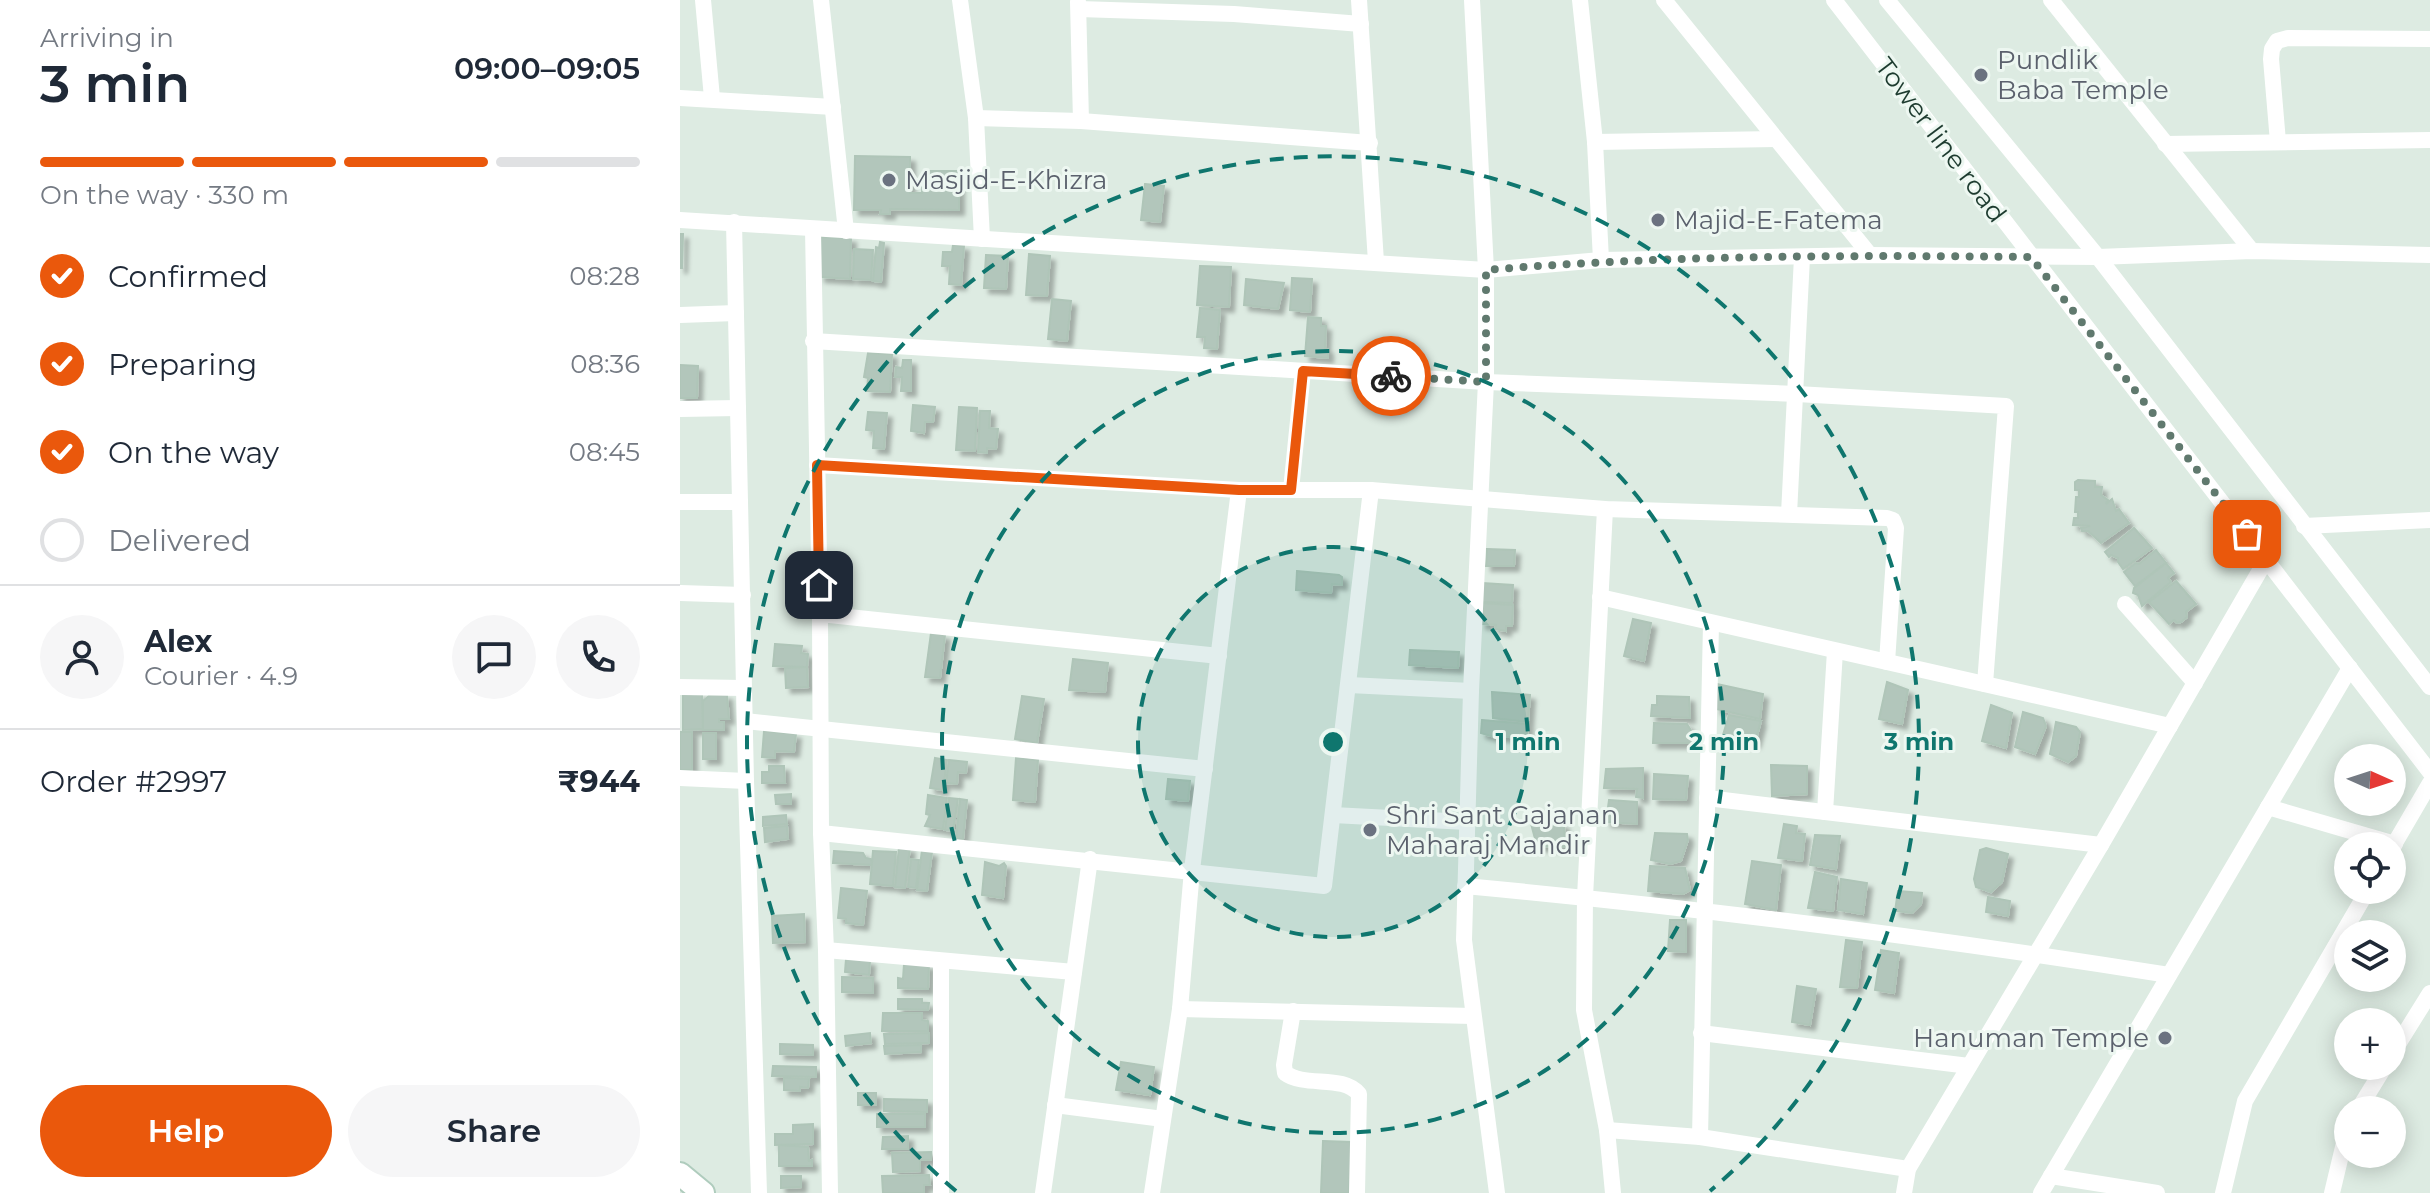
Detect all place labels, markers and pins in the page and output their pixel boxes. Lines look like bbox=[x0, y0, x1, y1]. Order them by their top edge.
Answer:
place label: Pundlik Baba Temple bbox=[1997, 44, 2169, 106]
marker: Pundlik Baba Temple bbox=[1972, 66, 1990, 84]
place label: Masjid-E-Khizra bbox=[905, 164, 1107, 196]
marker: Masjid-E-Khizra bbox=[880, 171, 898, 189]
place label: Majid-E-Fatema bbox=[1674, 204, 1883, 236]
marker: Majid-E-Fatema bbox=[1649, 211, 1667, 229]
pin bbox=[2213, 500, 2281, 568]
pin bbox=[785, 551, 853, 619]
centre of rings bbox=[1319, 728, 1347, 756]
place label: Shri Sant Gajanan Maharaj Mandir bbox=[1386, 799, 1618, 861]
marker: Shri Sant Gajanan Maharaj Mandir bbox=[1361, 821, 1379, 839]
place label: Hanuman Temple bbox=[1913, 1022, 2149, 1054]
marker: Hanuman Temple bbox=[2156, 1029, 2174, 1047]

